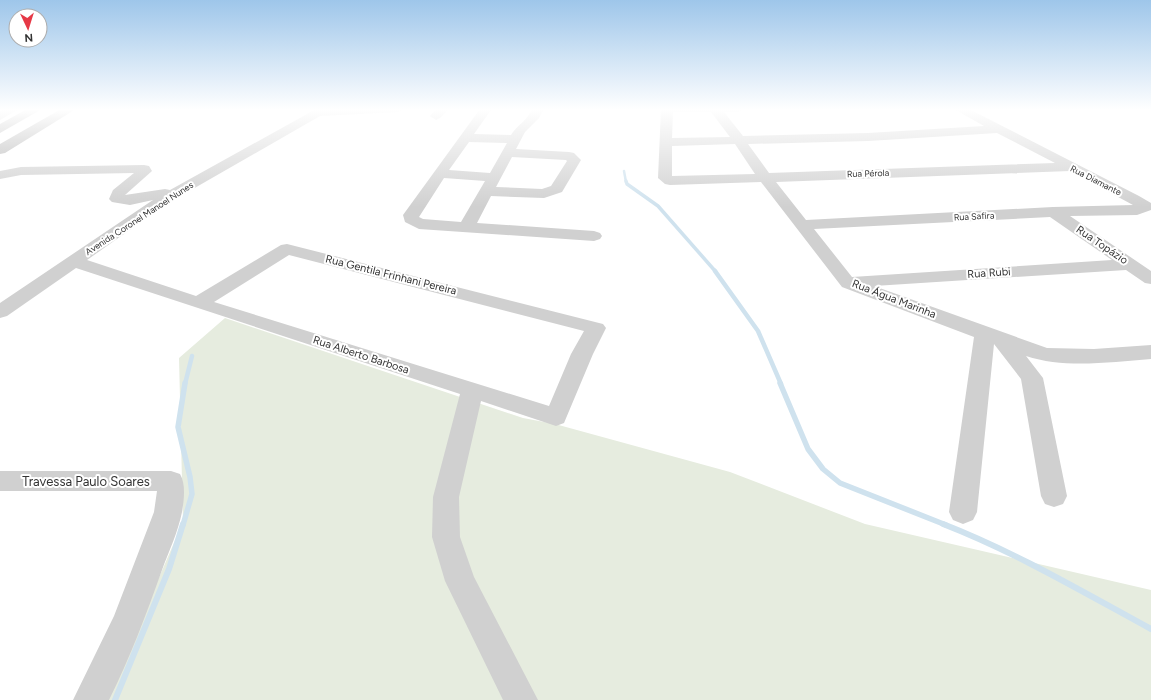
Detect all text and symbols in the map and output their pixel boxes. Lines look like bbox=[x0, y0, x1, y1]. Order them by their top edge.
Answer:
north arrow bbox=[8, 8, 48, 48]
text: N bbox=[24, 31, 33, 44]
street label: Rua Diamante bbox=[1069, 162, 1123, 198]
street label: Rua Pérola bbox=[847, 167, 890, 179]
street label: Avenida Coronel Manoel Nunes bbox=[83, 179, 195, 257]
street label: Rua Safira bbox=[953, 209, 995, 223]
street label: Rua Topázio bbox=[1074, 223, 1130, 267]
street label: Rua Gentila Frinhani Pereira bbox=[324, 252, 458, 298]
street label: Rua Rubi bbox=[967, 265, 1011, 281]
street label: Rua Água Marinha bbox=[850, 277, 938, 321]
street label: Rua Alberto Barbosa bbox=[311, 333, 411, 377]
street label: Travessa Paulo Soares bbox=[22, 474, 150, 489]

